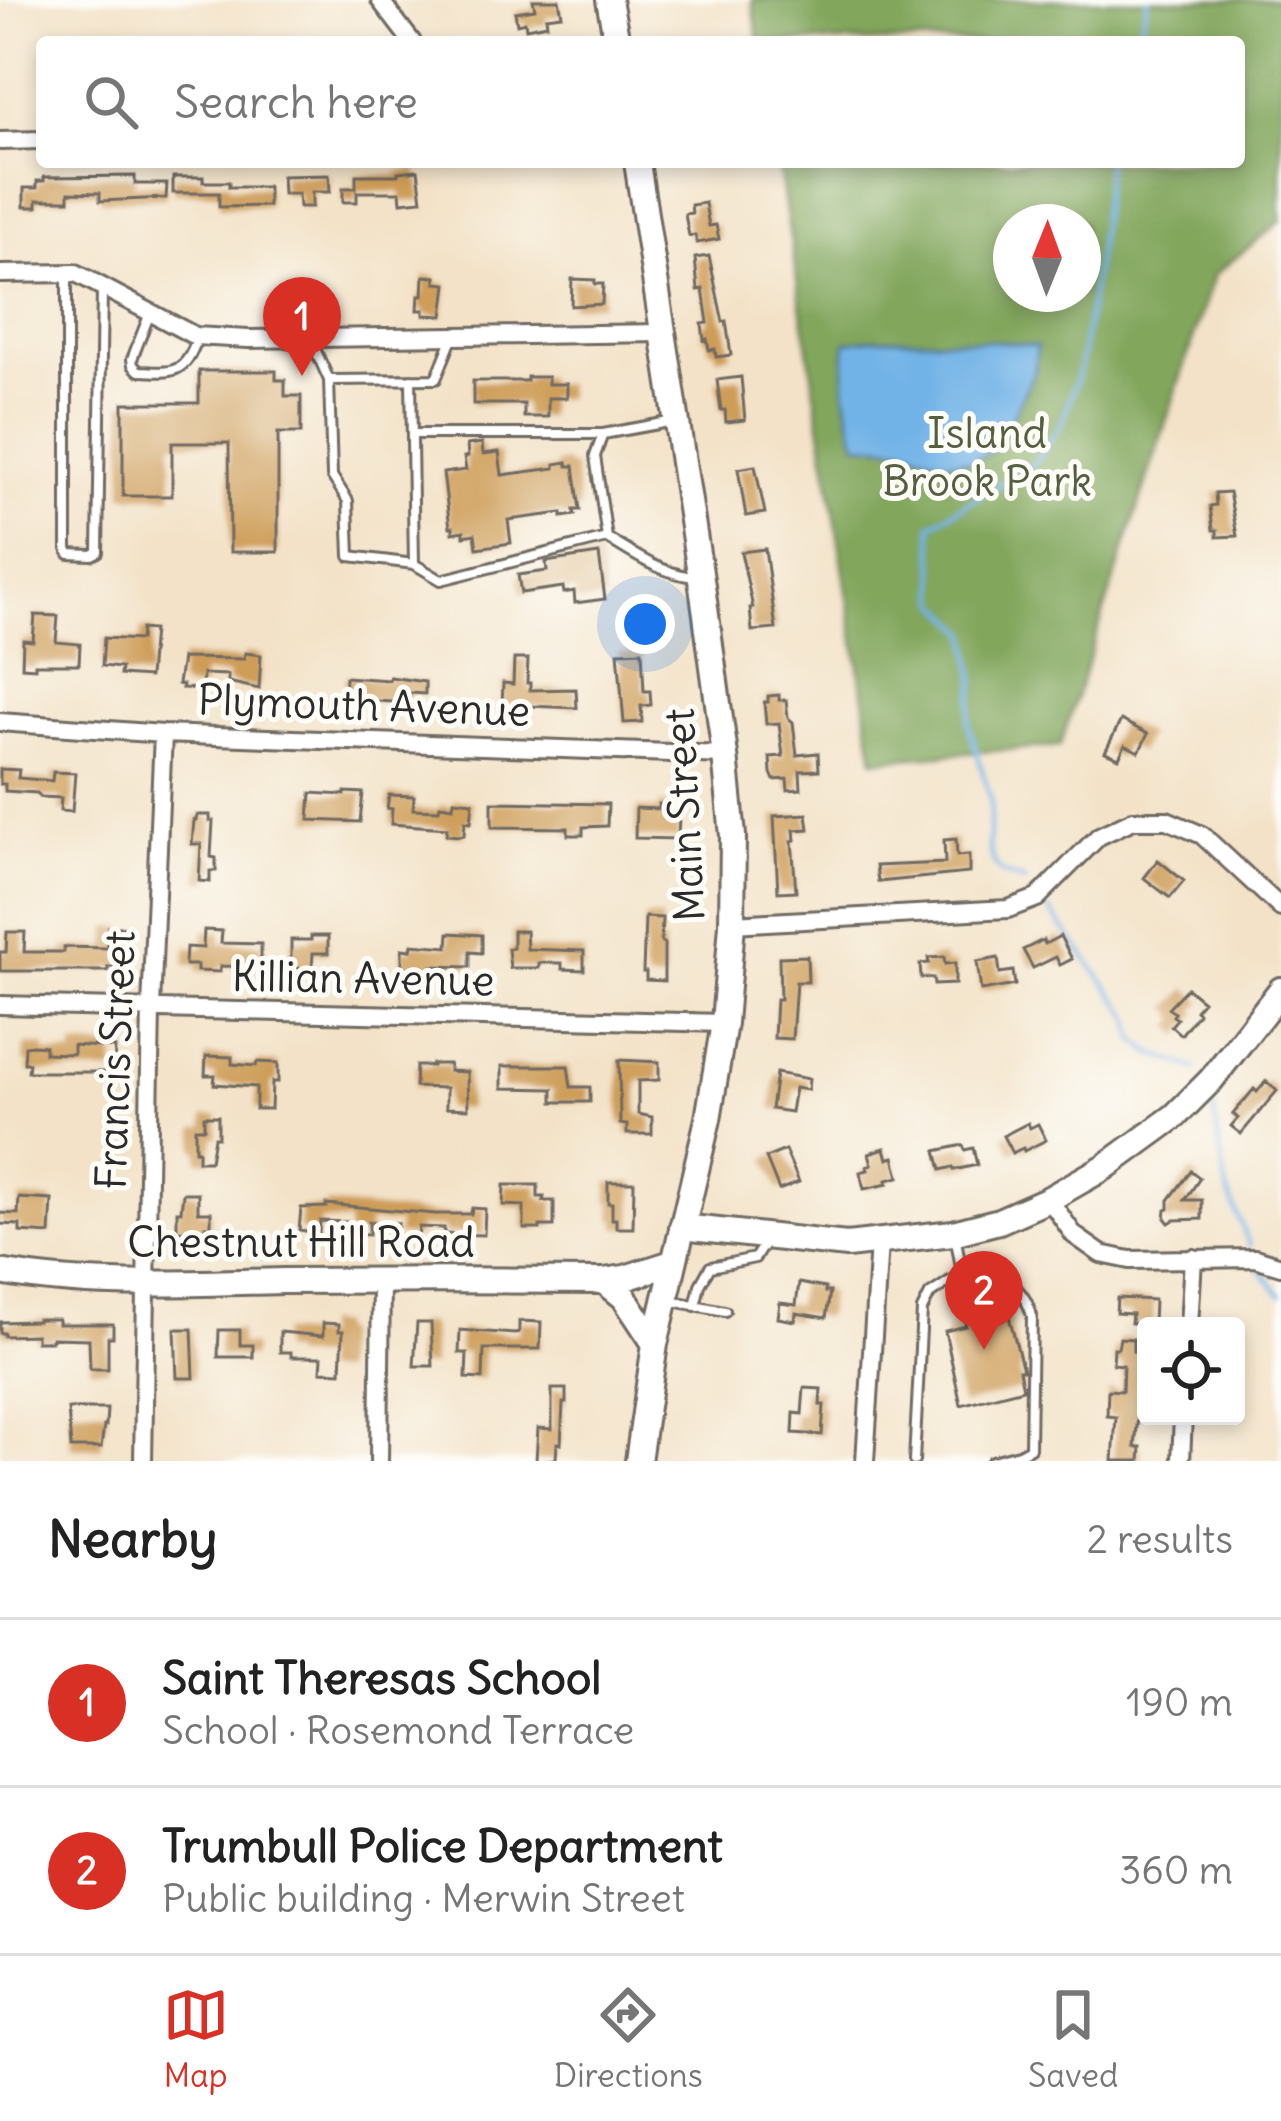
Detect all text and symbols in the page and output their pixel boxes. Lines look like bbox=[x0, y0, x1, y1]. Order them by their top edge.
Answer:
search box bbox=[36, 36, 1245, 168]
icon: search bbox=[78, 69, 144, 135]
text: Search here bbox=[174, 74, 418, 130]
north arrow bbox=[993, 204, 1101, 312]
pin: 1 bbox=[263, 277, 341, 376]
park label: Island Brook Park bbox=[882, 407, 1092, 507]
your location bbox=[615, 594, 675, 654]
street label: Plymouth Avenue bbox=[197, 673, 531, 737]
street label: Main Street bbox=[652, 707, 716, 923]
street label: Francis Street bbox=[84, 930, 146, 1190]
street label: Killian Avenue bbox=[231, 950, 495, 1006]
street label: Chestnut Hill Road bbox=[127, 1216, 475, 1268]
pin: 2 bbox=[945, 1251, 1023, 1350]
map controls bbox=[1137, 1317, 1245, 1425]
button: locate bbox=[1137, 1317, 1245, 1425]
text: Nearby bbox=[48, 1507, 217, 1571]
text: 2 results bbox=[1086, 1515, 1233, 1564]
text: Saint Theresas School bbox=[162, 1650, 601, 1706]
text: 1 bbox=[79, 1678, 95, 1727]
text: 190 m bbox=[1126, 1678, 1233, 1727]
text: School · Rosemond Terrace bbox=[162, 1706, 634, 1755]
text: Trumbull Police Department bbox=[162, 1818, 723, 1874]
text: 2 bbox=[76, 1846, 98, 1895]
text: 360 m bbox=[1119, 1846, 1233, 1895]
text: Public building · Merwin Street bbox=[162, 1874, 685, 1923]
tab: Map bbox=[163, 1982, 229, 2096]
tab: Directions bbox=[554, 1982, 703, 2096]
tab: Saved bbox=[1028, 1982, 1118, 2096]

